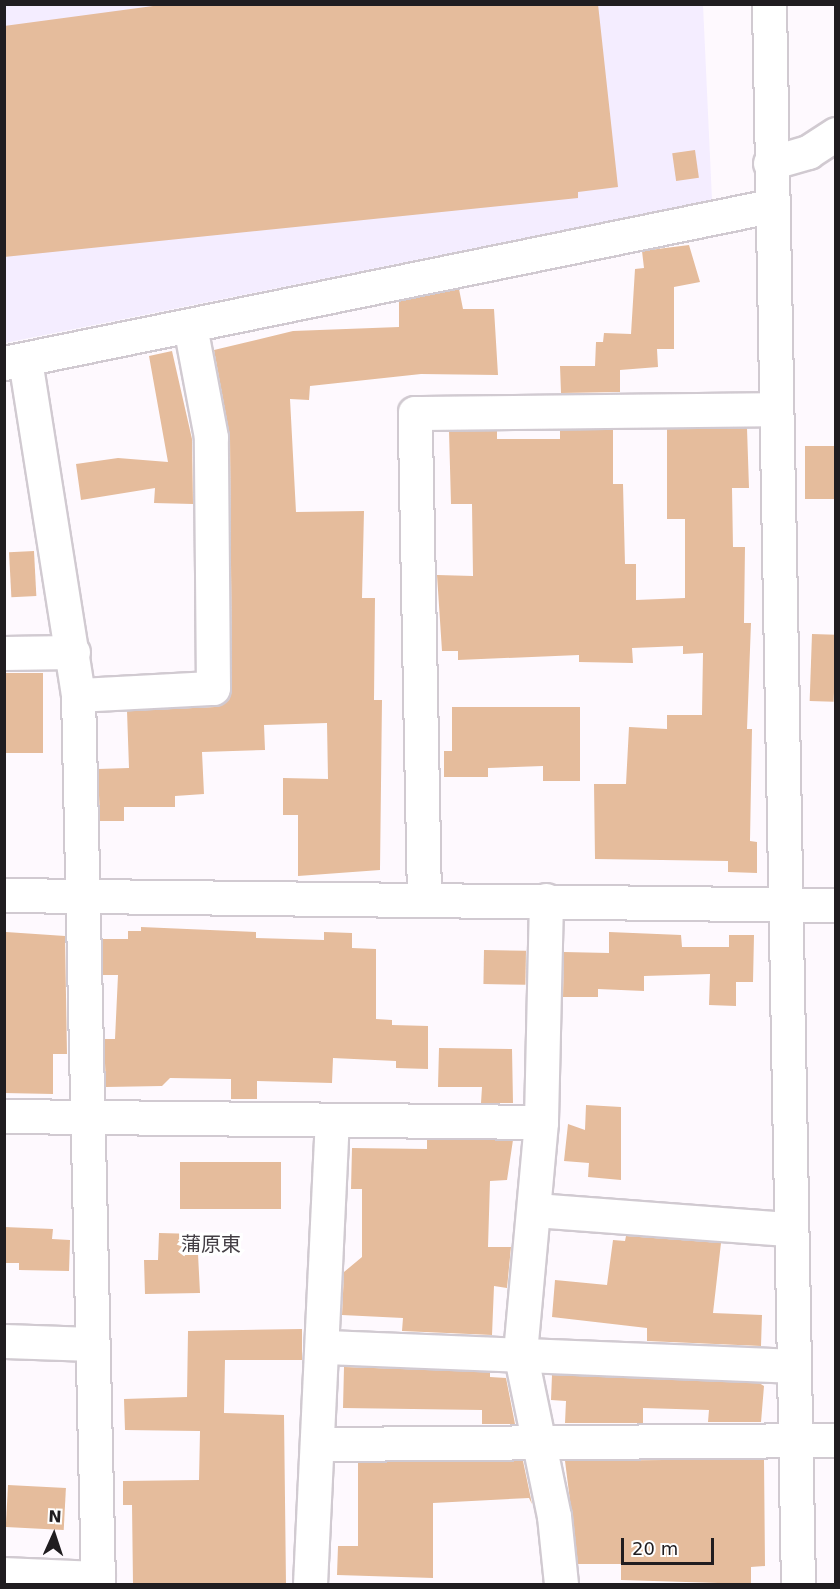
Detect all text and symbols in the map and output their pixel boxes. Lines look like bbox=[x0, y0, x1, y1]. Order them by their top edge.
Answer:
district label: 蒲原東 bbox=[181, 1232, 241, 1256]
north arrow bbox=[24, 1505, 84, 1565]
text: N bbox=[48, 1507, 62, 1526]
scale bar bbox=[624, 1526, 717, 1564]
text: 20 m bbox=[632, 1538, 678, 1559]

